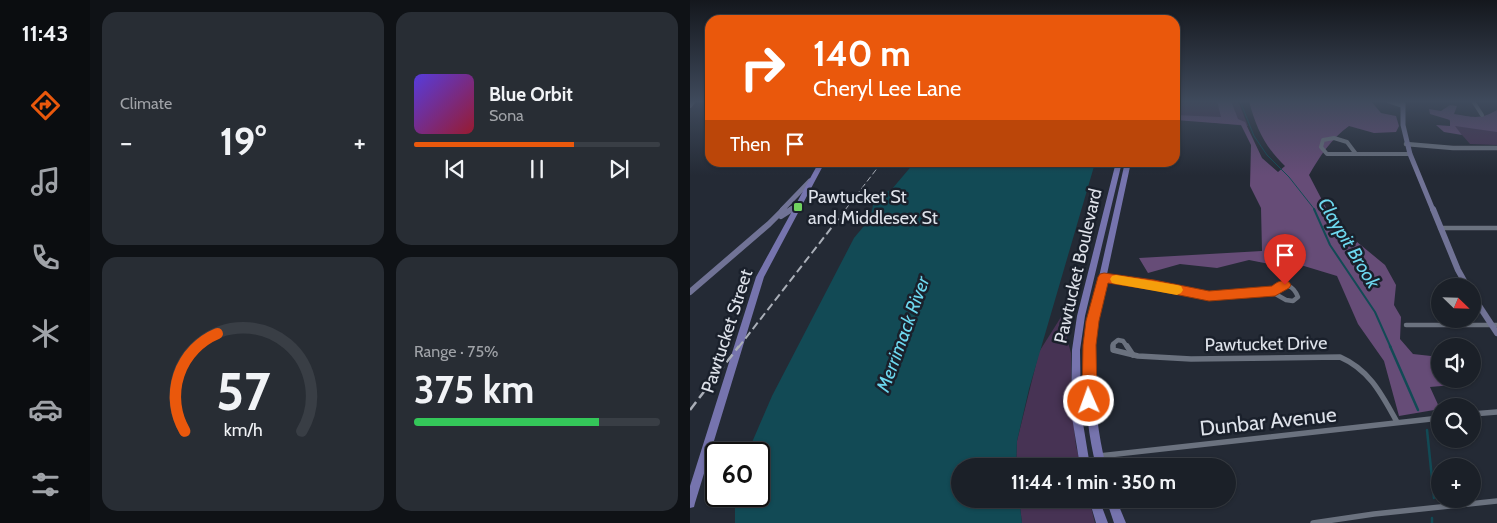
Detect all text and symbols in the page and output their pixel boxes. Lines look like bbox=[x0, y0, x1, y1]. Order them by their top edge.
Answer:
text: 11:43 bbox=[22, 20, 68, 47]
text: 140 m bbox=[813, 32, 911, 75]
icon: right bbox=[730, 35, 795, 100]
text: Cheryl Lee Lane bbox=[813, 75, 961, 102]
text: Blue Orbit bbox=[489, 83, 573, 106]
icon: directions bbox=[28, 88, 63, 123]
text: Climate bbox=[120, 94, 172, 113]
text: Sona bbox=[489, 106, 524, 125]
text: 19° bbox=[220, 118, 266, 165]
text: − bbox=[120, 125, 132, 159]
text: + bbox=[354, 125, 366, 159]
icon: arrive bbox=[781, 130, 809, 158]
text: Then bbox=[730, 133, 771, 156]
icon: previous bbox=[441, 155, 469, 183]
icon: pause bbox=[523, 155, 551, 183]
icon: next bbox=[605, 155, 633, 183]
icon: music bbox=[28, 164, 63, 199]
place label: Pawtucket St and Middlesex St bbox=[808, 186, 938, 229]
street label: Pawtucket Boulevard bbox=[1049, 186, 1107, 346]
water label: Claypit Brook bbox=[1313, 194, 1385, 293]
marker: Pawtucket St and Middlesex St bbox=[792, 201, 804, 213]
pin bbox=[1264, 234, 1306, 285]
icon: phone bbox=[28, 240, 63, 275]
icon: arrive bbox=[1271, 241, 1299, 269]
street label: Pawtucket Street bbox=[697, 267, 757, 395]
water label: Merrimack River bbox=[871, 272, 935, 396]
north arrow bbox=[1431, 278, 1481, 328]
map controls bbox=[1431, 278, 1481, 508]
icon: climate bbox=[28, 316, 63, 351]
street label: Pawtucket Drive bbox=[1205, 332, 1327, 356]
button: sound bbox=[1431, 338, 1481, 388]
text: Range · 75% bbox=[414, 342, 498, 361]
text: 57 bbox=[216, 360, 271, 423]
text: 375 km bbox=[414, 366, 534, 413]
position arrow bbox=[1062, 374, 1114, 426]
icon: car bbox=[28, 392, 63, 427]
button: search bbox=[1431, 398, 1481, 448]
street label: Dunbar Avenue bbox=[1198, 401, 1338, 441]
text: km/h bbox=[223, 419, 263, 440]
speed limit sign: 60 bbox=[705, 442, 770, 507]
button: + bbox=[1431, 458, 1481, 508]
icon: filters bbox=[28, 467, 63, 502]
text: 11:44 · 1 min · 350 m bbox=[1011, 471, 1176, 494]

